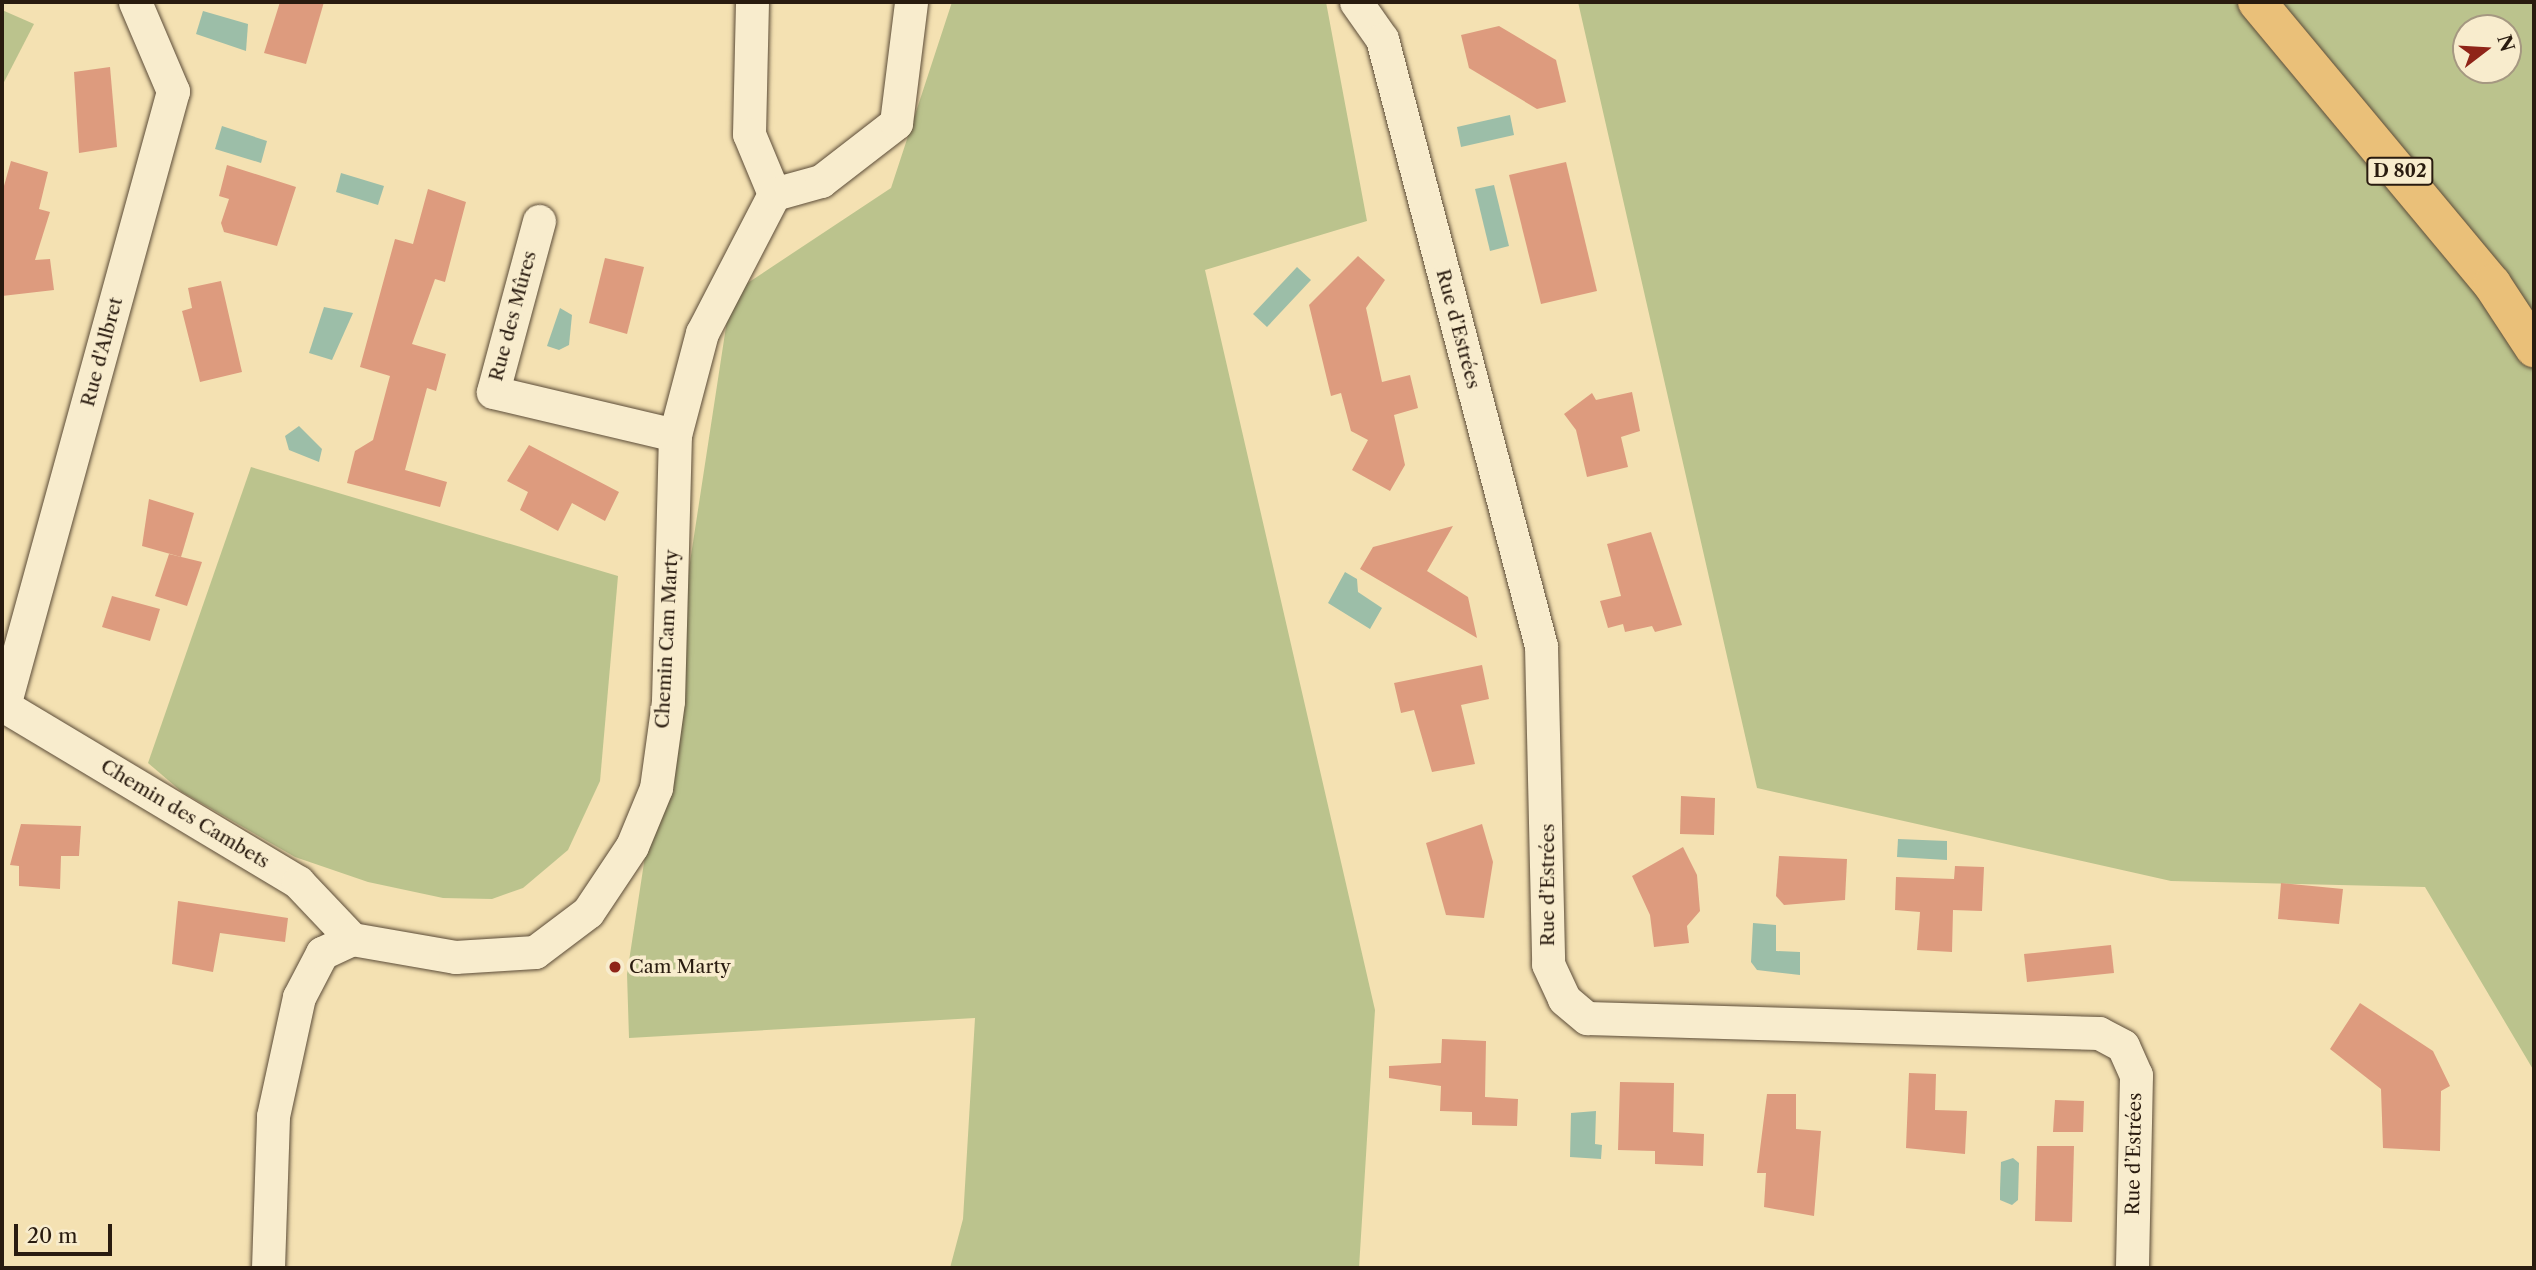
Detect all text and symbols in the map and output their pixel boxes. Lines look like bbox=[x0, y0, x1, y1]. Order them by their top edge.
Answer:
north arrow bbox=[2452, 14, 2522, 84]
text: N bbox=[2492, 32, 2519, 55]
road number: D 802 bbox=[2365, 156, 2435, 186]
street label: Rue des Mûres bbox=[485, 248, 541, 384]
street label: Rue d’Estrées bbox=[1431, 267, 1485, 391]
street label: Rue d'Albret bbox=[76, 295, 128, 409]
street label: Chemin Cam Marty bbox=[651, 549, 683, 729]
street label: Chemin des Cambets bbox=[97, 755, 273, 873]
street label: Rue d’Estrées bbox=[1537, 824, 1559, 946]
place label: Cam Marty bbox=[629, 956, 731, 978]
marker: Cam Marty bbox=[607, 959, 623, 975]
street label: Rue d’Estrées bbox=[2122, 1092, 2146, 1216]
scale bar bbox=[18, 1210, 116, 1254]
text: 20 m bbox=[27, 1223, 78, 1248]

